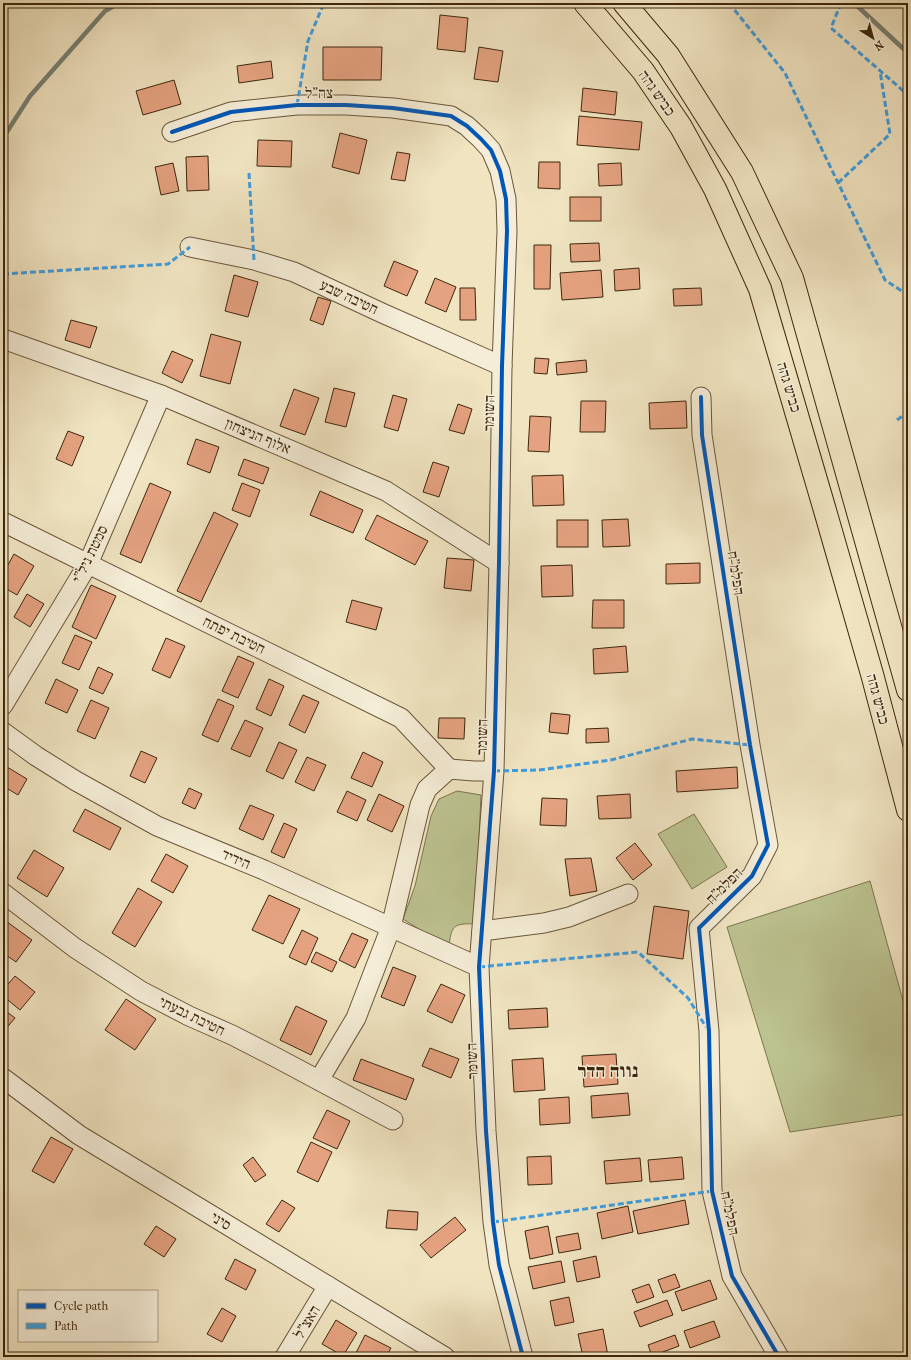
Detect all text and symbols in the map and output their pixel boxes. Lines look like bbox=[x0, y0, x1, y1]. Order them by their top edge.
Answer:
north arrow bbox=[853, 18, 893, 58]
text: N bbox=[871, 38, 886, 54]
street label: כביש גהה bbox=[635, 67, 679, 119]
street label: צה"ל bbox=[305, 84, 333, 102]
street label: חטיבה שבע bbox=[317, 276, 381, 318]
street label: כביש גהה bbox=[773, 360, 805, 414]
street label: השומר bbox=[480, 395, 498, 431]
street label: אלוף הניצחון bbox=[222, 414, 294, 458]
street label: סמטת ניל"י bbox=[68, 522, 112, 586]
street label: הפלמ"ח bbox=[724, 549, 748, 597]
street label: חטיבת יפתח bbox=[200, 612, 268, 658]
street label: כביש גהה bbox=[863, 672, 893, 726]
street label: השומר bbox=[473, 719, 491, 755]
street label: הידיד bbox=[219, 845, 253, 873]
street label: הפלמ"ח bbox=[702, 864, 746, 908]
street label: חטיבת גבעתי bbox=[156, 992, 228, 1040]
street label: השומר bbox=[462, 1042, 482, 1080]
district label: נווה הדר bbox=[578, 1060, 638, 1082]
street label: הפלמ"ח bbox=[717, 1189, 743, 1237]
street label: סיני bbox=[207, 1208, 235, 1234]
legend bbox=[18, 1290, 158, 1342]
text: Cycle path bbox=[54, 1299, 109, 1313]
street label: האצ"ל bbox=[290, 1302, 324, 1342]
text: Path bbox=[54, 1319, 78, 1333]

